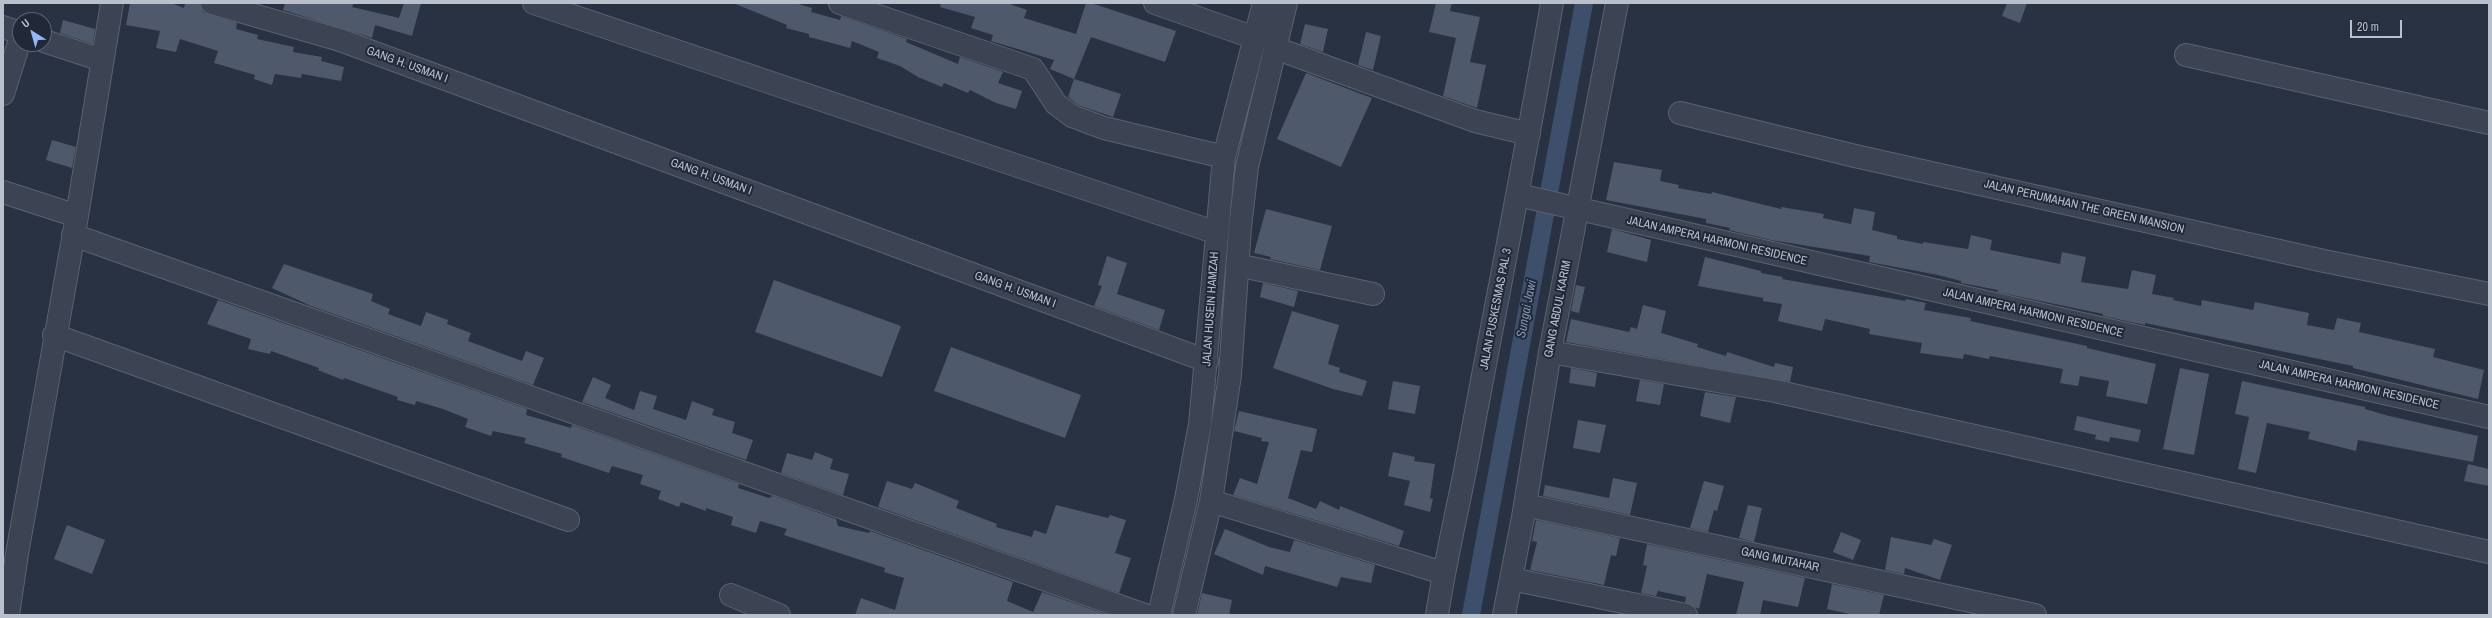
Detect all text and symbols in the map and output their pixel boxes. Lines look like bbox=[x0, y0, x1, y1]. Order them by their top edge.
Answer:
north arrow bbox=[12, 12, 52, 52]
scale bar bbox=[2352, 12, 2404, 38]
text: U bbox=[19, 16, 32, 31]
text: 20 m bbox=[2357, 19, 2379, 35]
street label: GANG H. USMAN I bbox=[364, 44, 450, 86]
street label: GANG H. USMAN I bbox=[668, 156, 754, 198]
street label: JALAN PERUMAHAN THE GREEN MANSION bbox=[1982, 177, 2186, 237]
street label: JALAN AMPERA HARMONI RESIDENCE bbox=[1626, 213, 1808, 269]
street label: JALAN PUSKESMAS PAL 3 bbox=[1477, 247, 1515, 371]
street label: JALAN HUSEIN HAMZAH bbox=[1200, 251, 1222, 367]
street label: GANG ABDUL KARIM bbox=[1542, 259, 1574, 359]
street label: GANG H. USMAN I bbox=[972, 269, 1058, 311]
water label: Sungai Jawi bbox=[1514, 279, 1540, 339]
street label: JALAN AMPERA HARMONI RESIDENCE bbox=[1942, 285, 2124, 341]
street label: JALAN AMPERA HARMONI RESIDENCE bbox=[2258, 357, 2440, 413]
street label: GANG MUTAHAR bbox=[1740, 545, 1820, 575]

